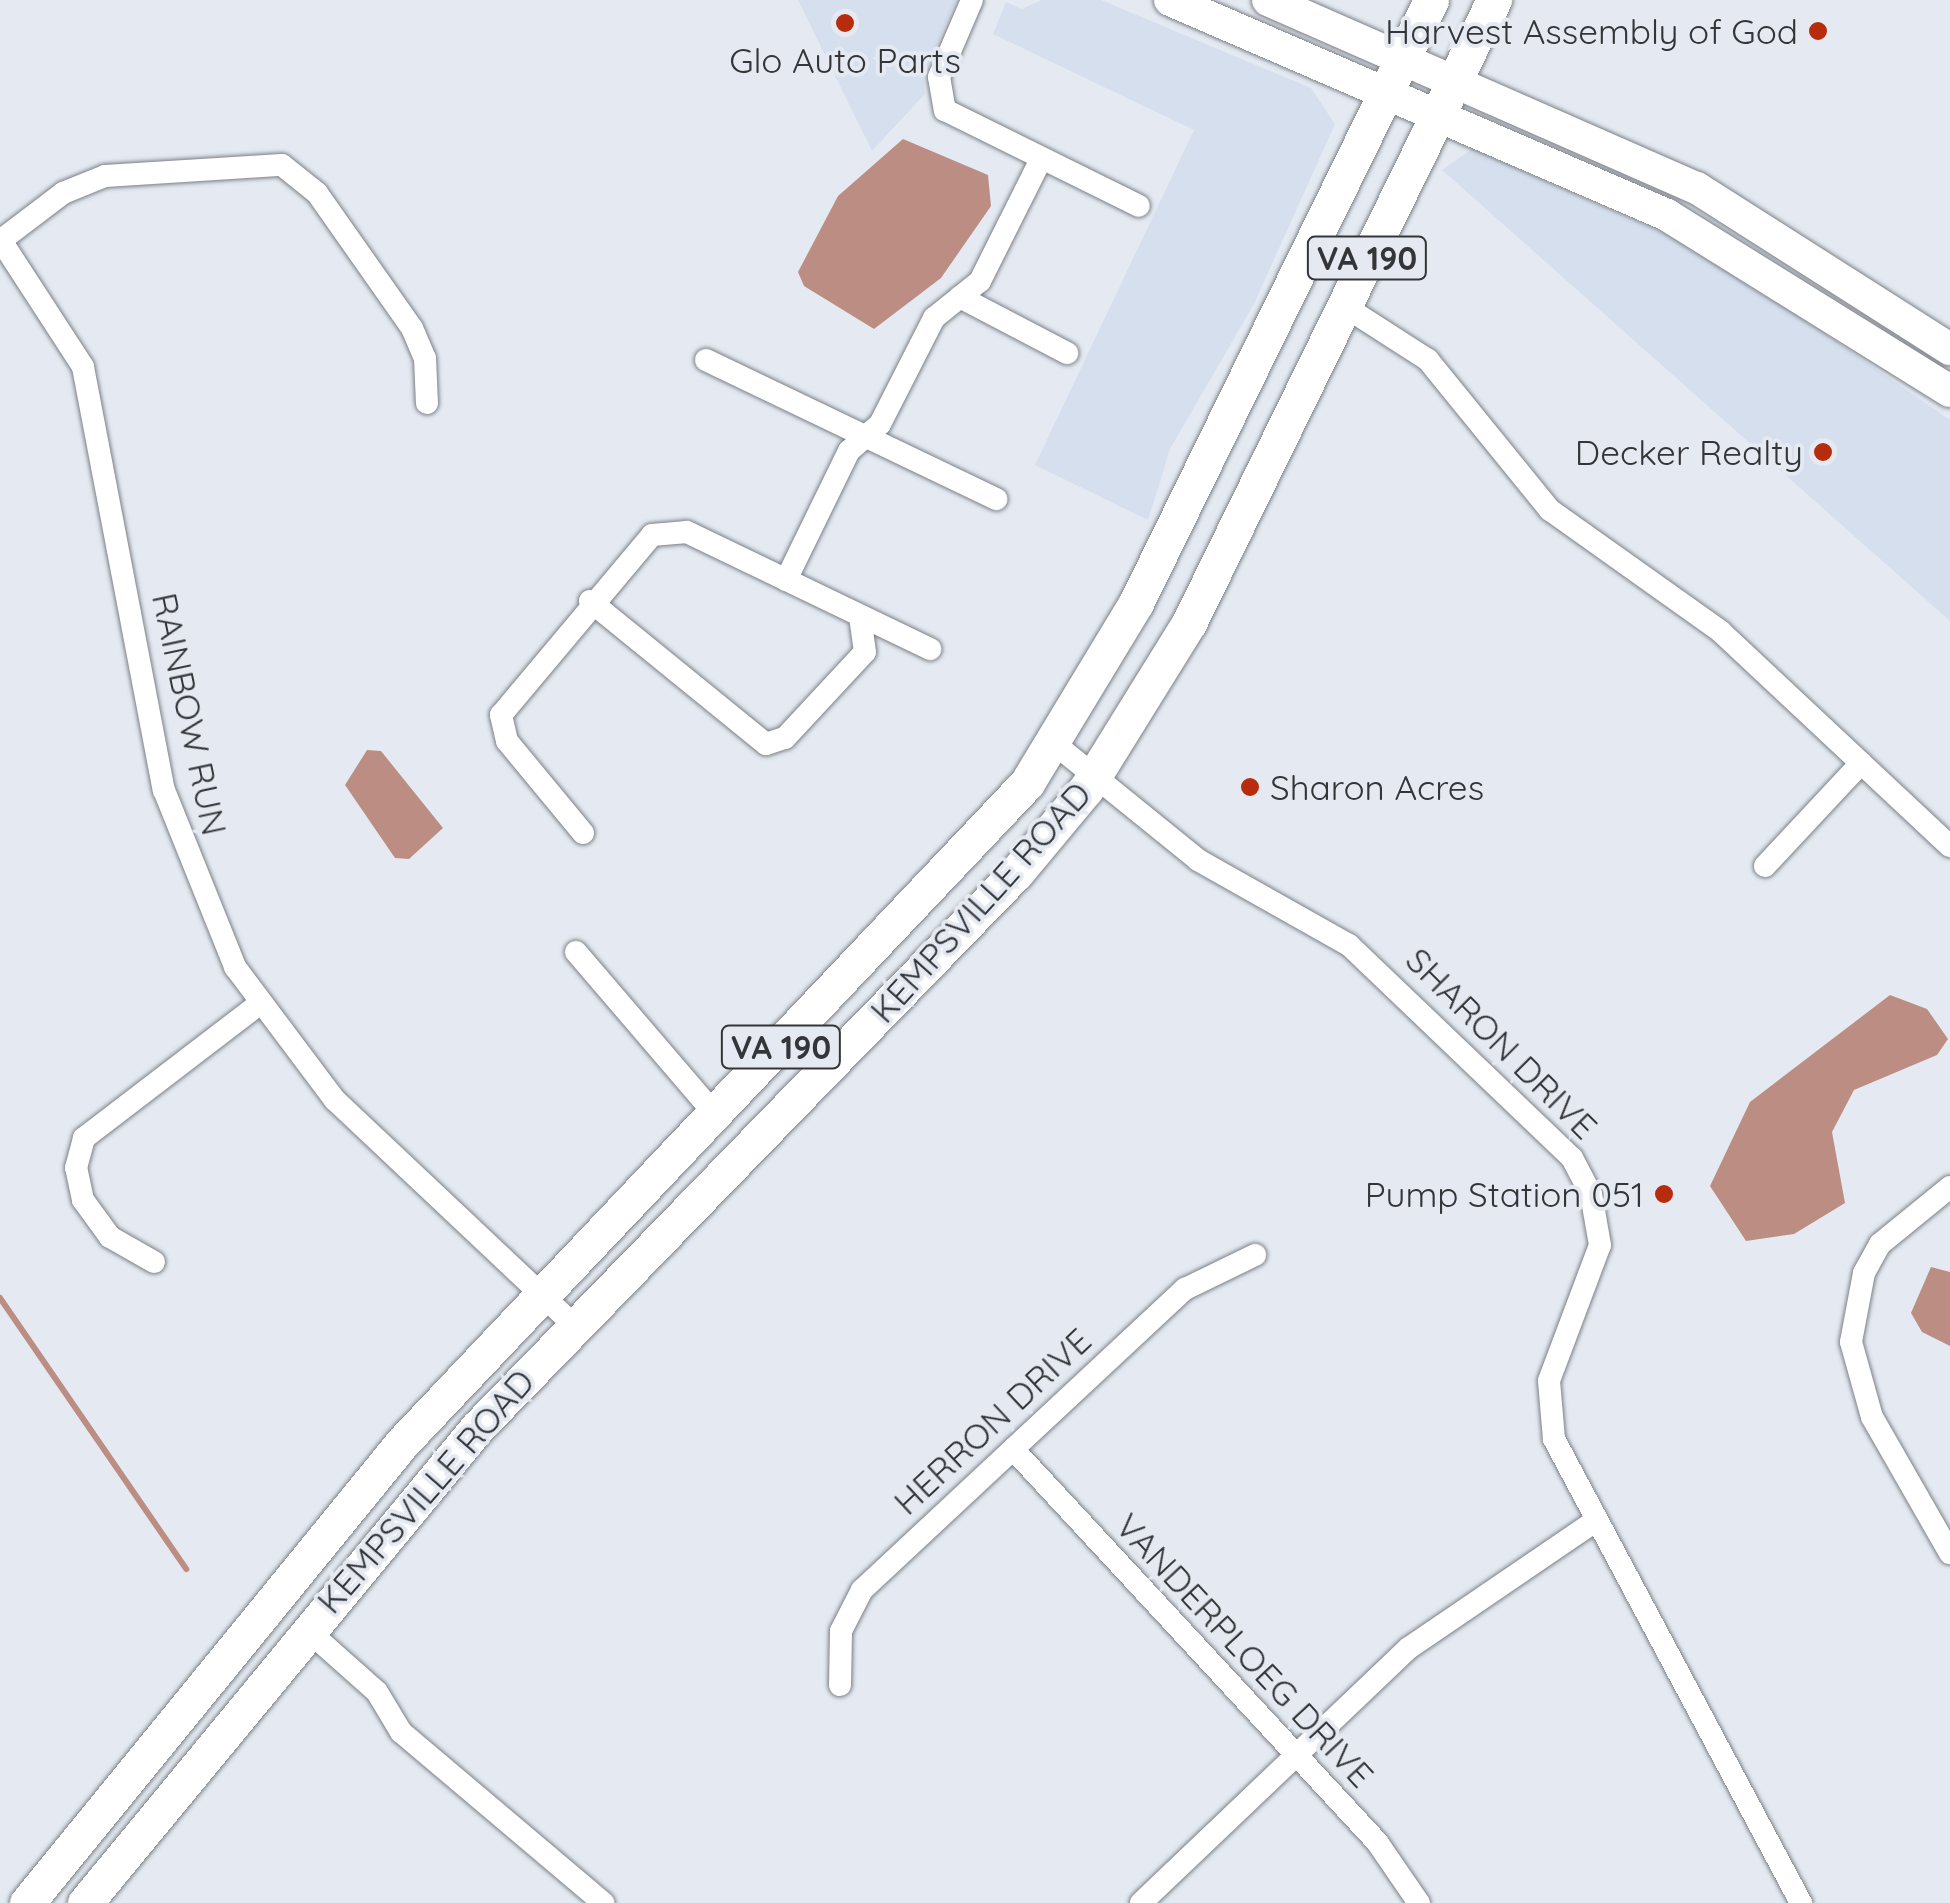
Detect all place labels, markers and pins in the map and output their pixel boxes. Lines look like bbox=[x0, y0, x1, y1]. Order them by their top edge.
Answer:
place label: Harvest Assembly of God bbox=[1385, 10, 1798, 52]
marker: Glo Auto Parts bbox=[834, 12, 856, 34]
marker: Harvest Assembly of God bbox=[1807, 20, 1829, 42]
place label: Glo Auto Parts bbox=[729, 39, 961, 81]
place label: Decker Realty bbox=[1575, 431, 1803, 473]
marker: Decker Realty bbox=[1812, 441, 1834, 463]
place label: Sharon Acres bbox=[1270, 766, 1484, 808]
marker: Sharon Acres bbox=[1239, 776, 1261, 798]
place label: Pump Station 051 bbox=[1365, 1173, 1644, 1215]
marker: Pump Station 051 bbox=[1653, 1183, 1675, 1205]

